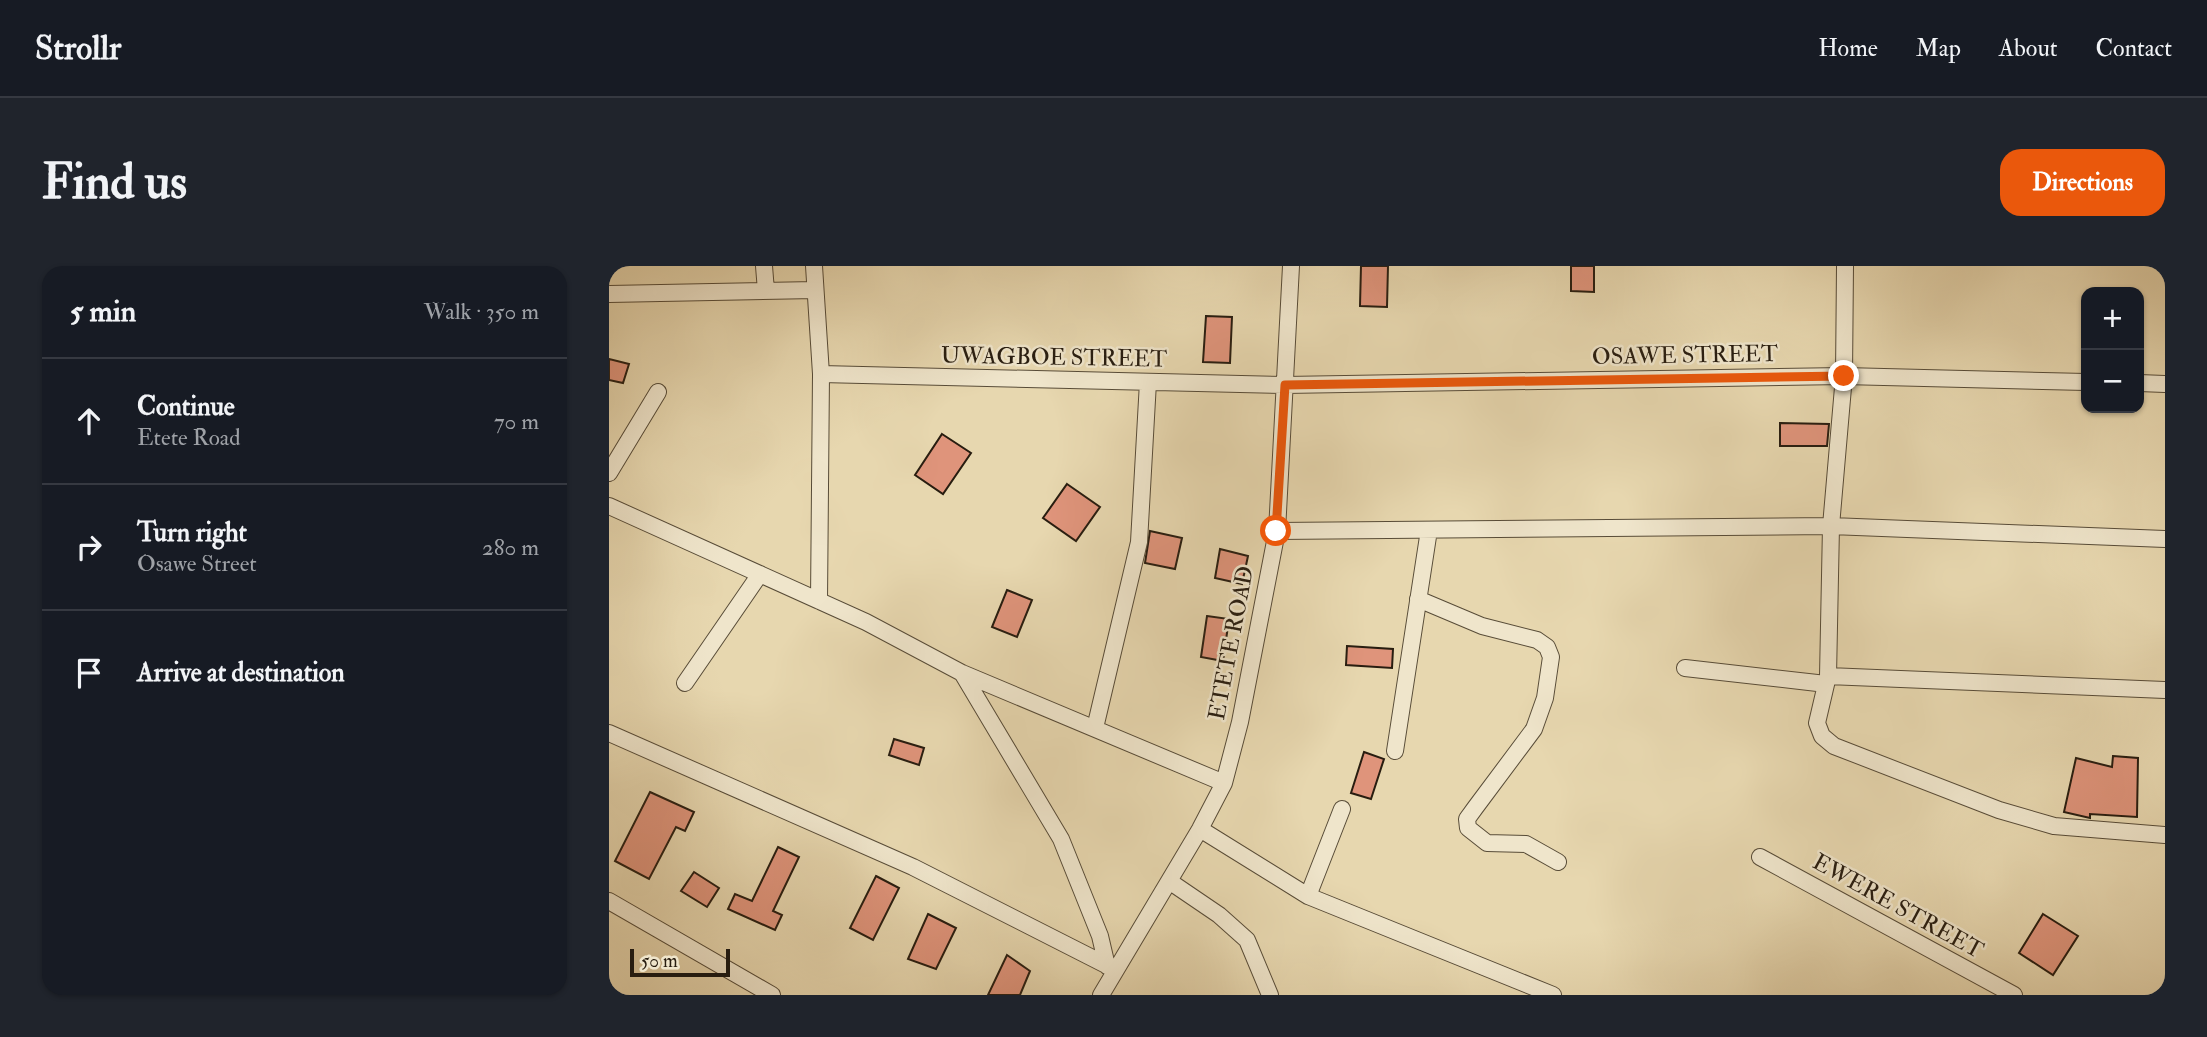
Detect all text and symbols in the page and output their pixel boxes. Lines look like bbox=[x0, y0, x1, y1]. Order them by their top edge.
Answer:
text: Strollr bbox=[35, 28, 121, 69]
text: Home bbox=[1818, 33, 1878, 64]
text: Map bbox=[1916, 33, 1961, 64]
text: About bbox=[1999, 33, 2058, 64]
text: Contact bbox=[2096, 33, 2172, 64]
button: Directions bbox=[2000, 149, 2165, 216]
text: Find us bbox=[42, 152, 187, 213]
map controls bbox=[2081, 287, 2144, 413]
button: + bbox=[2081, 287, 2144, 350]
text: 5 min bbox=[70, 293, 136, 330]
text: Walk · 350 m bbox=[424, 297, 539, 326]
street label: OSAWE STREET bbox=[1592, 339, 1778, 371]
street label: UWAGBOE STREET bbox=[941, 341, 1167, 373]
button: − bbox=[2081, 350, 2144, 413]
route end bbox=[1828, 360, 1859, 391]
text: Continue bbox=[137, 391, 235, 423]
icon: ahead bbox=[70, 402, 108, 440]
text: 70 m bbox=[494, 407, 539, 436]
text: Etete Road bbox=[137, 423, 241, 452]
route start bbox=[1260, 515, 1291, 546]
text: Turn right bbox=[137, 517, 247, 549]
icon: right bbox=[70, 528, 108, 566]
text: 280 m bbox=[482, 533, 539, 562]
text: Osawe Street bbox=[137, 549, 257, 578]
street label: ETETE ROAD bbox=[1202, 563, 1260, 723]
icon: arrive bbox=[70, 654, 108, 692]
text: Arrive at destination bbox=[137, 657, 345, 689]
street label: EWERE STREET bbox=[1808, 847, 1988, 965]
scale bar bbox=[630, 946, 730, 978]
text: 50 m bbox=[641, 949, 678, 973]

